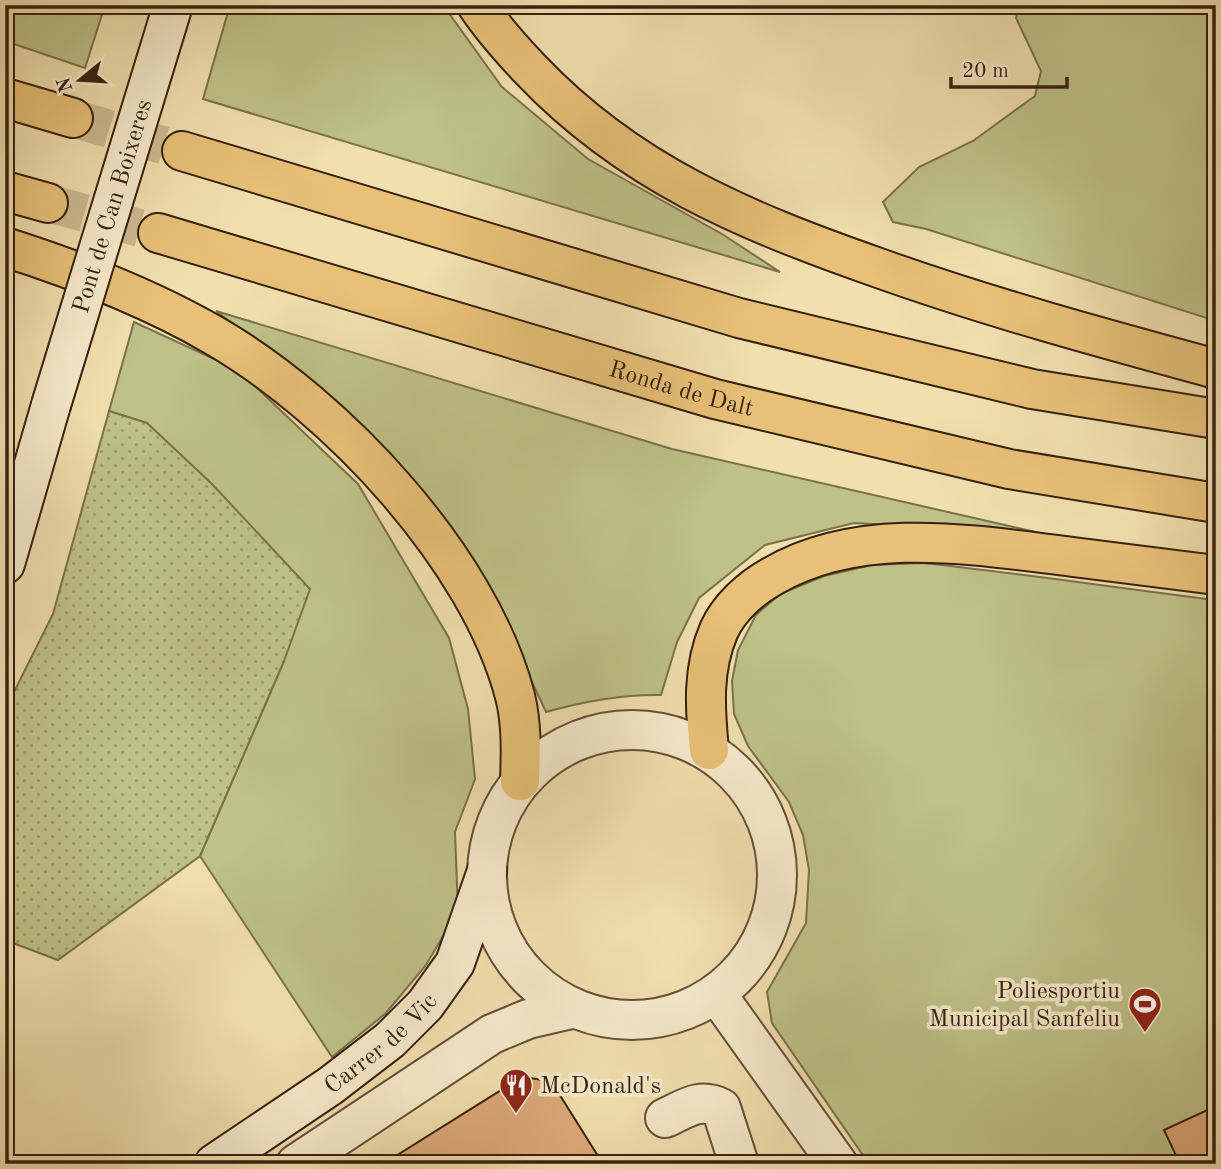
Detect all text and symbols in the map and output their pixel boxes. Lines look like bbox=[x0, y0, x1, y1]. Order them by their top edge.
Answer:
north arrow bbox=[46, 46, 116, 116]
scale bar bbox=[951, 46, 1067, 90]
text: 20 m bbox=[962, 61, 1009, 82]
text: N bbox=[55, 74, 77, 94]
street label: Pont de Can Boixeres bbox=[70, 97, 157, 316]
street label: Ronda de Dalt bbox=[606, 358, 756, 422]
place label: Poliesportiu Municipal Sanfeliu bbox=[929, 980, 1120, 1032]
sports icon: Poliesportiu Municipal Sanfeliu bbox=[1126, 985, 1164, 1034]
street label: Carrer de Vic bbox=[321, 990, 443, 1099]
restaurant icon: McDonald's bbox=[497, 1066, 535, 1115]
place label: McDonald's bbox=[540, 1075, 661, 1099]

